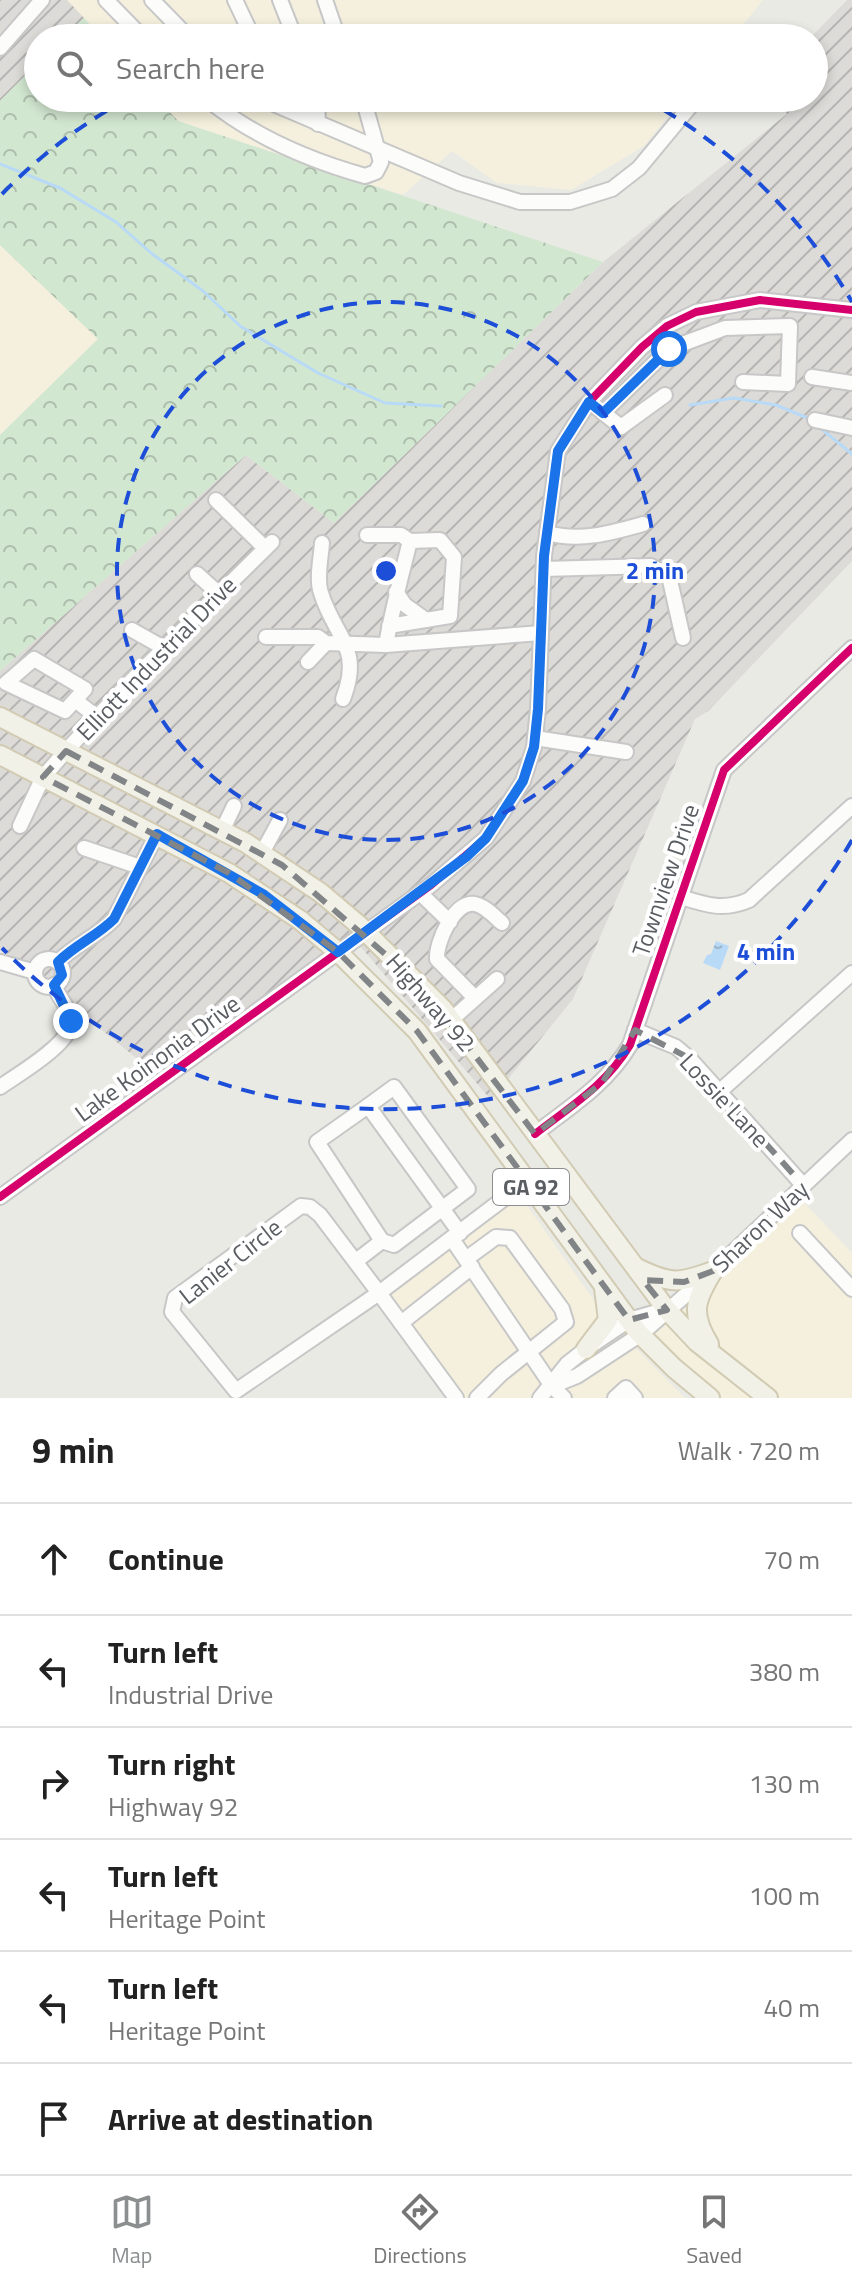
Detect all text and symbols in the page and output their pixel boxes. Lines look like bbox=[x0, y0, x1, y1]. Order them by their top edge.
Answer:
search box bbox=[24, 24, 828, 112]
text: Search here bbox=[116, 45, 265, 91]
icon: search bbox=[52, 46, 96, 90]
route start bbox=[651, 331, 687, 367]
text: 2 min bbox=[626, 552, 684, 588]
centre of rings bbox=[372, 557, 400, 585]
street label: Elliott Industrial Drive bbox=[68, 567, 244, 749]
street label: Townview Drive bbox=[622, 799, 708, 961]
text: 4 min bbox=[737, 933, 795, 969]
street label: Highway 92 bbox=[378, 945, 484, 1059]
street label: Lake Koinonia Drive bbox=[67, 986, 247, 1130]
route end bbox=[53, 1003, 89, 1039]
street label: Lossie Lane bbox=[672, 1045, 778, 1155]
road number: GA 92 bbox=[493, 1169, 569, 1205]
street label: Sharon Way bbox=[703, 1171, 817, 1281]
street label: Lanier Circle bbox=[171, 1209, 289, 1313]
text: 9 min bbox=[32, 1424, 115, 1476]
text: Walk · 720 m bbox=[678, 1431, 820, 1470]
text: Continue bbox=[108, 1536, 224, 1582]
icon: ahead bbox=[32, 1537, 76, 1581]
text: 70 m bbox=[763, 1540, 820, 1579]
text: Turn left bbox=[108, 1629, 218, 1675]
icon: left bbox=[32, 1649, 76, 1693]
text: 380 m bbox=[749, 1652, 820, 1691]
text: Industrial Drive bbox=[108, 1675, 273, 1714]
text: Turn right bbox=[108, 1741, 236, 1787]
icon: right bbox=[32, 1761, 76, 1805]
text: 130 m bbox=[749, 1764, 820, 1803]
text: Highway 92 bbox=[108, 1787, 238, 1826]
text: Turn left bbox=[108, 1853, 218, 1899]
icon: left bbox=[32, 1873, 76, 1917]
text: 100 m bbox=[749, 1876, 820, 1915]
text: Heritage Point bbox=[108, 1899, 265, 1938]
text: Turn left bbox=[108, 1965, 218, 2011]
icon: left bbox=[32, 1985, 76, 2029]
text: 40 m bbox=[763, 1988, 820, 2027]
text: Heritage Point bbox=[108, 2011, 265, 2050]
text: Arrive at destination bbox=[108, 2096, 373, 2142]
icon: arrive bbox=[32, 2097, 76, 2141]
tab: Map bbox=[110, 2190, 154, 2272]
tab: Directions bbox=[373, 2190, 467, 2272]
tab: Saved bbox=[686, 2190, 742, 2272]

